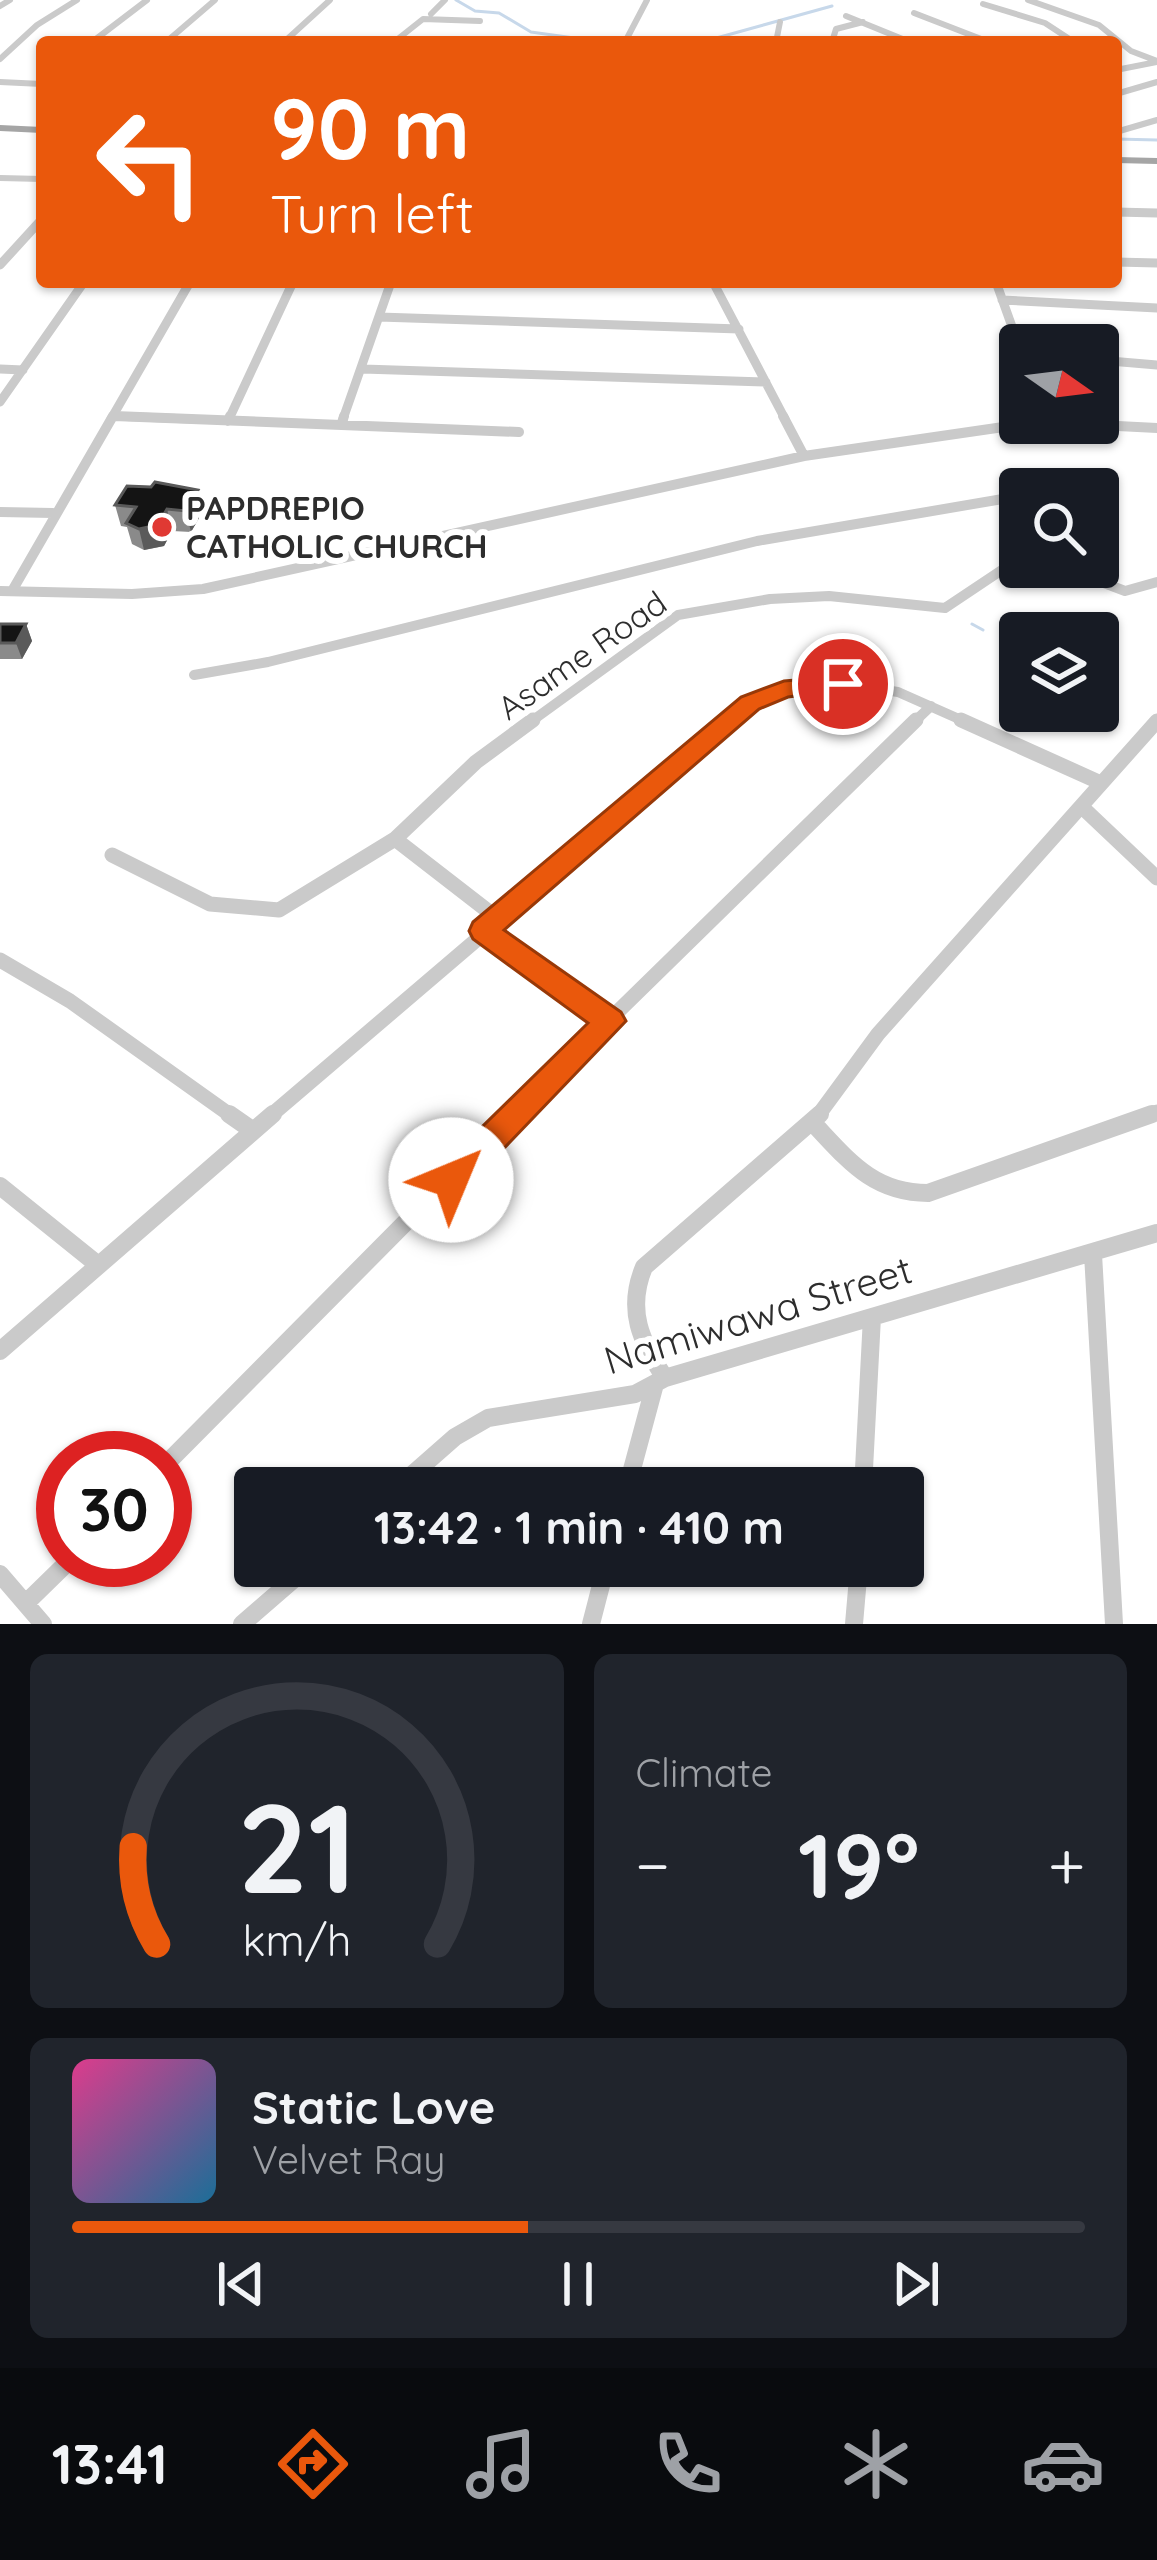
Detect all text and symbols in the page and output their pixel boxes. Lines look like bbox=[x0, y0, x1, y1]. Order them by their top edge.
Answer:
text: 90 m bbox=[270, 75, 470, 180]
icon: left bbox=[72, 84, 228, 240]
text: Turn left bbox=[270, 179, 474, 247]
north arrow bbox=[999, 324, 1119, 444]
map controls bbox=[999, 324, 1119, 732]
button: search bbox=[999, 468, 1119, 588]
place label: PAPDREPIO CATHOLIC CHURCH bbox=[186, 487, 488, 566]
marker: PAPDREPIO CATHOLIC CHURCH bbox=[149, 514, 175, 540]
street label: Asame Road bbox=[489, 581, 674, 728]
button: layers bbox=[999, 612, 1119, 732]
pin bbox=[792, 633, 894, 735]
icon: arrive bbox=[810, 651, 876, 717]
position arrow bbox=[388, 1117, 514, 1243]
street label: Namiwawa Street bbox=[598, 1244, 918, 1385]
speed limit sign: 30 bbox=[36, 1431, 192, 1587]
text: 13:42 · 1 min · 410 m bbox=[374, 1499, 784, 1555]
text: Climate bbox=[636, 1748, 773, 1797]
text: 21 bbox=[237, 1768, 357, 1924]
text: 19° bbox=[798, 1808, 920, 1921]
text: − bbox=[636, 1823, 670, 1906]
text: + bbox=[1048, 1823, 1085, 1906]
text: km/h bbox=[242, 1913, 351, 1967]
text: Static Love bbox=[252, 2079, 495, 2135]
text: Velvet Ray bbox=[252, 2135, 445, 2184]
icon: previous bbox=[208, 2251, 274, 2317]
icon: pause bbox=[545, 2251, 611, 2317]
icon: next bbox=[883, 2251, 949, 2317]
icon: directions bbox=[271, 2422, 355, 2506]
icon: music bbox=[459, 2422, 543, 2506]
icon: phone bbox=[646, 2422, 730, 2506]
icon: climate bbox=[834, 2422, 918, 2506]
icon: car bbox=[1021, 2422, 1105, 2506]
text: 13:41 bbox=[52, 2430, 168, 2498]

